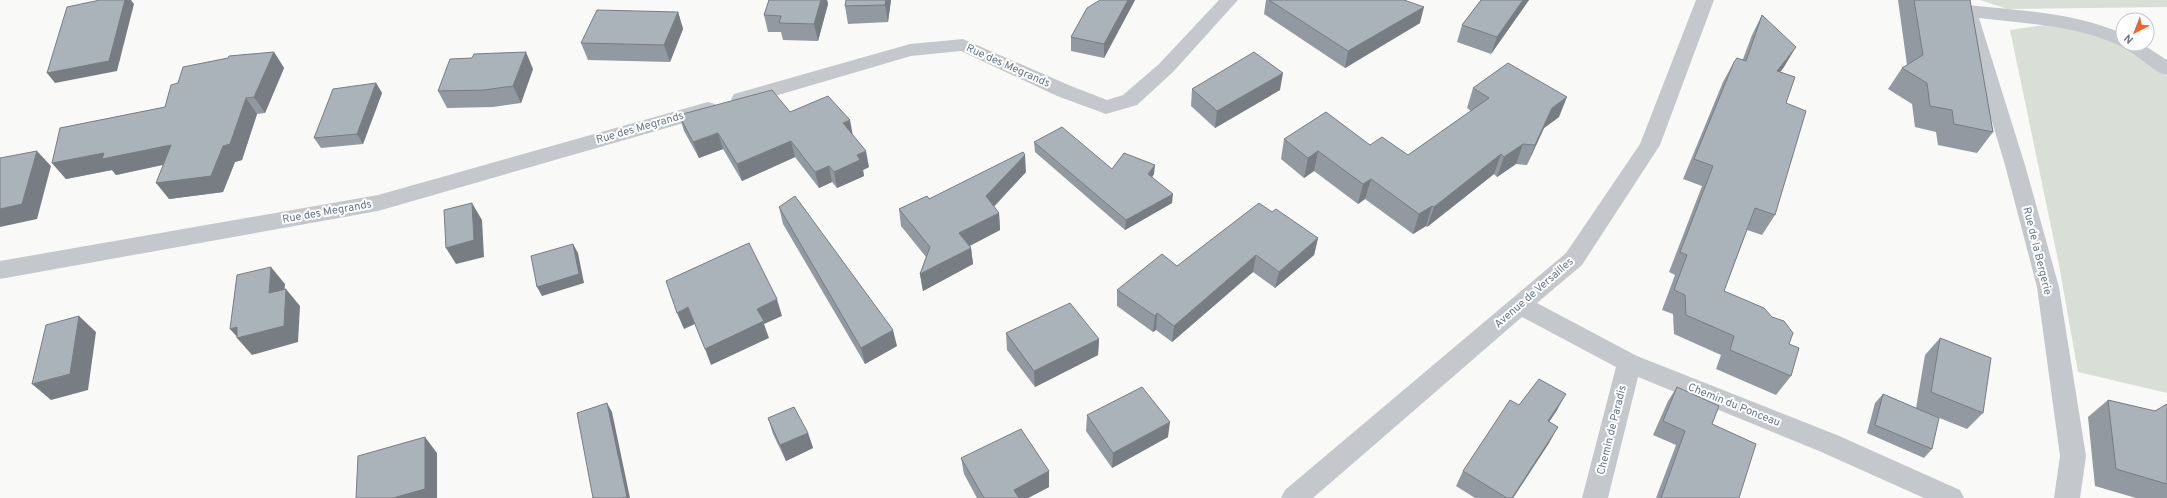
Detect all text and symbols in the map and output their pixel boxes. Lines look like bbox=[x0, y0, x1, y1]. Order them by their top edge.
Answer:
north arrow bbox=[2115, 12, 2155, 52]
text: N bbox=[2121, 31, 2137, 47]
street label: Rue des Megrands bbox=[964, 41, 1052, 91]
street label: Rue des Megrands bbox=[595, 109, 685, 147]
street label: Rue des Megrands bbox=[281, 197, 373, 227]
street label: Rue de la Bergerie bbox=[2019, 206, 2055, 297]
street label: Avenue de Versailles bbox=[1492, 255, 1576, 331]
street label: Chemin du Ponceau bbox=[1686, 380, 1782, 430]
street label: Chemin de Paradis bbox=[1594, 384, 1630, 476]

